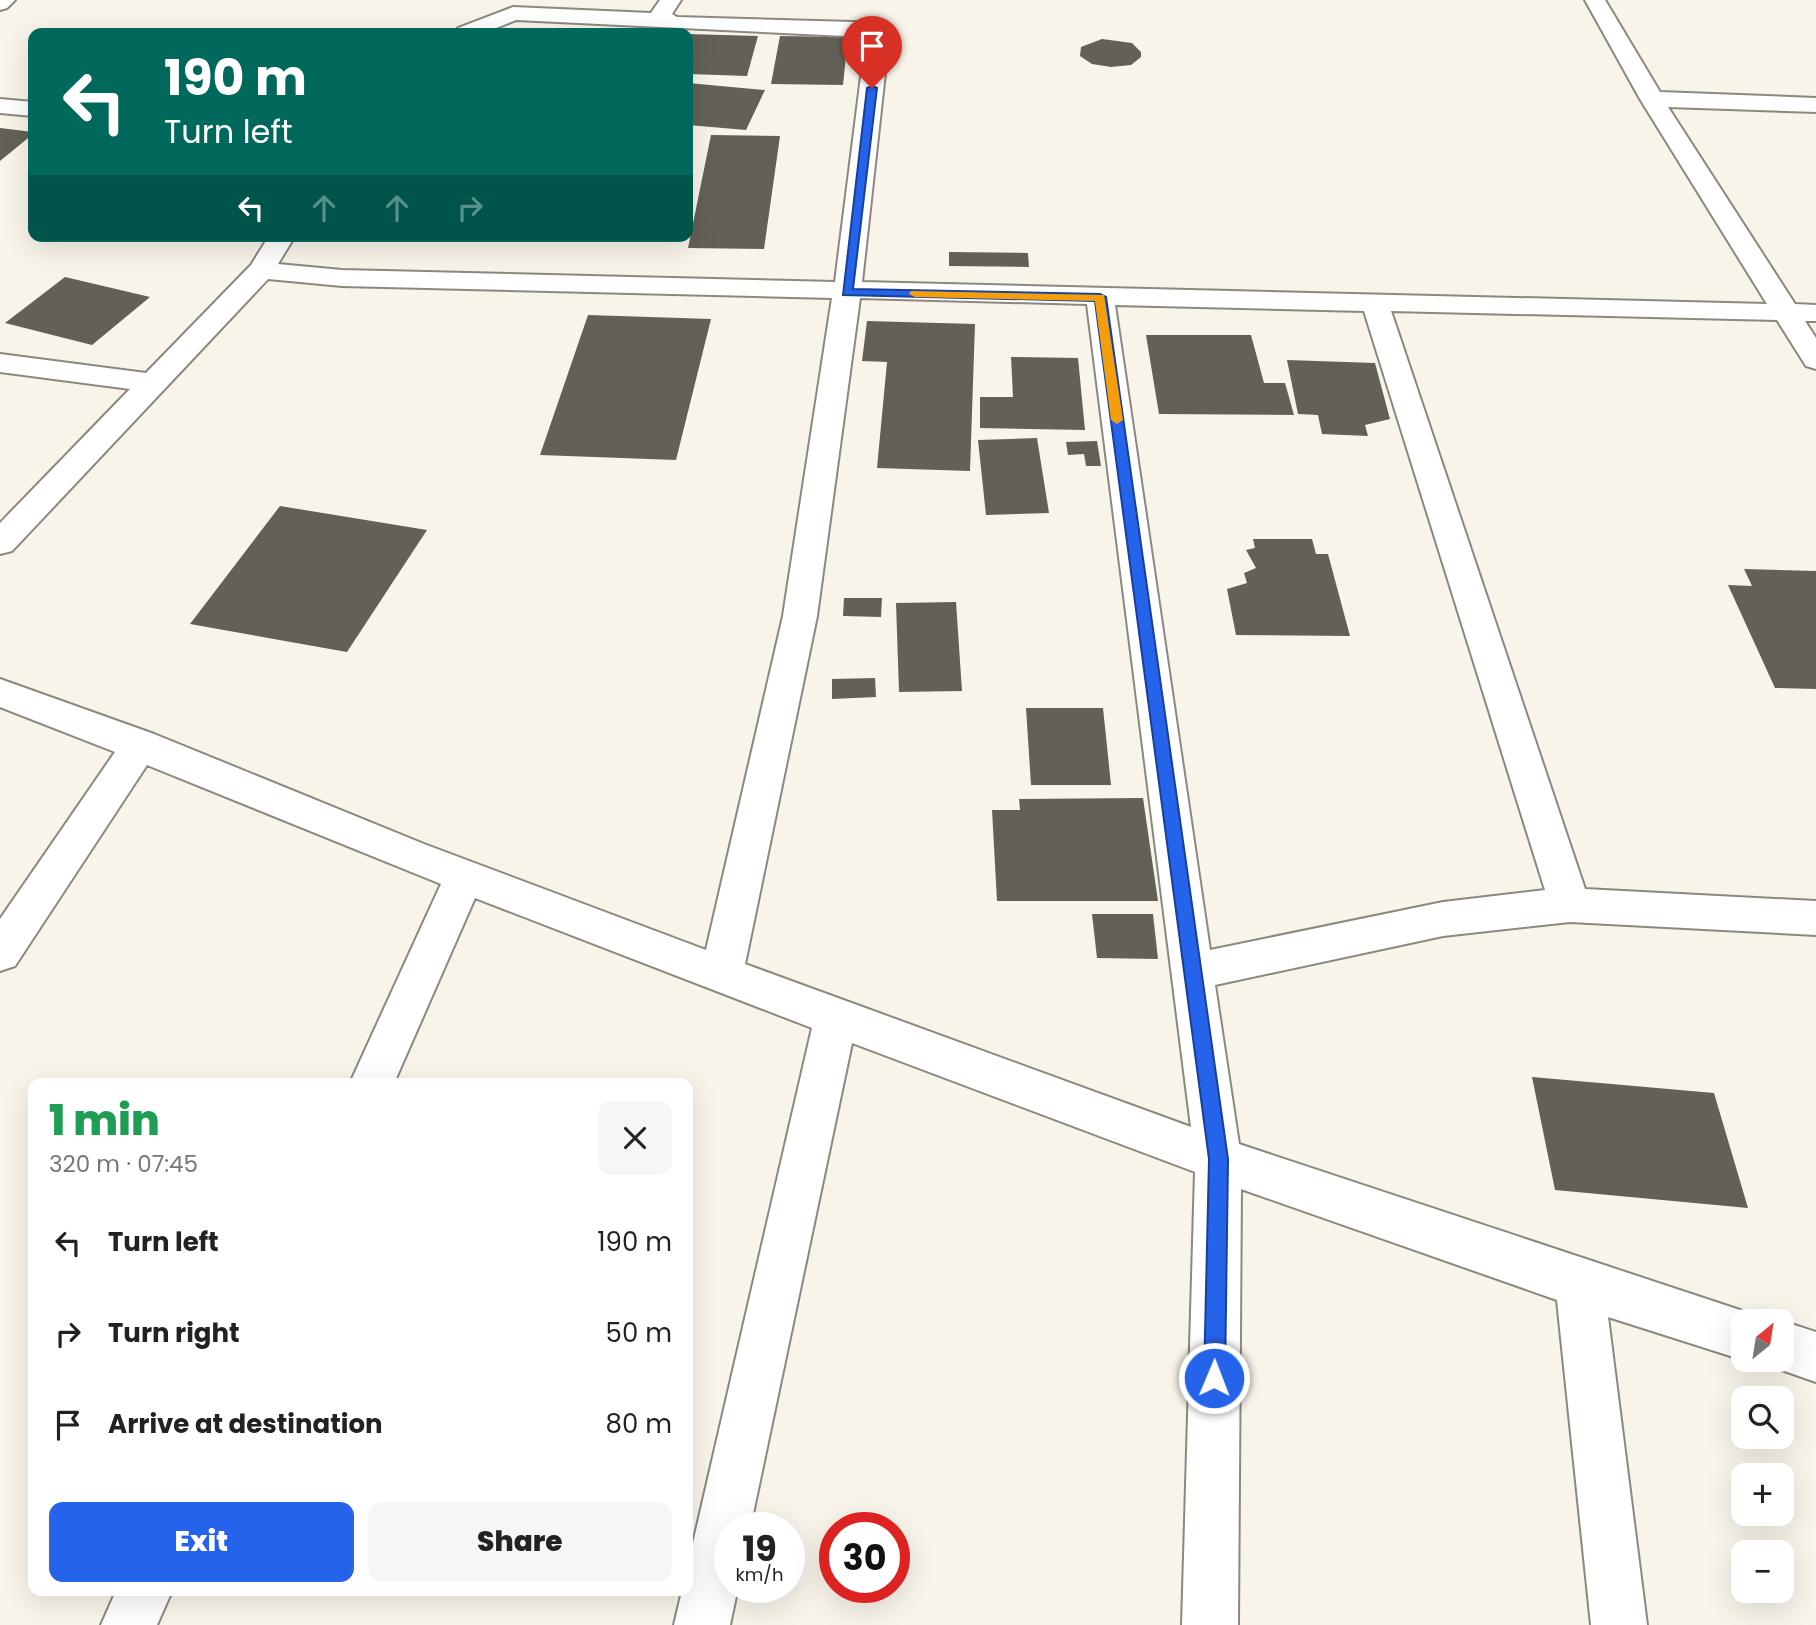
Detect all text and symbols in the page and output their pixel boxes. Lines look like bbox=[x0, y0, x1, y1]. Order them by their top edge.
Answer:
pin bbox=[842, 16, 902, 88]
icon: arrive bbox=[853, 27, 891, 65]
text: 190 m bbox=[164, 44, 307, 112]
icon: left bbox=[49, 56, 140, 147]
text: Turn left bbox=[164, 109, 293, 154]
icon: left bbox=[232, 189, 270, 227]
icon: ahead bbox=[305, 189, 343, 227]
icon: ahead bbox=[378, 189, 416, 227]
icon: right bbox=[451, 189, 489, 227]
text: 1 min bbox=[49, 1091, 160, 1150]
button: close bbox=[598, 1101, 672, 1175]
text: 320 m · 07:45 bbox=[49, 1148, 198, 1180]
icon: left bbox=[49, 1224, 87, 1262]
text: Turn left bbox=[108, 1224, 219, 1260]
text: 190 m bbox=[597, 1224, 672, 1260]
north arrow bbox=[1731, 1309, 1794, 1372]
map controls bbox=[1731, 1309, 1794, 1603]
icon: right bbox=[49, 1315, 87, 1353]
text: Turn right bbox=[108, 1315, 240, 1351]
text: 50 m bbox=[606, 1315, 672, 1351]
position arrow bbox=[1177, 1341, 1251, 1415]
button: search bbox=[1731, 1386, 1794, 1449]
icon: arrive bbox=[49, 1406, 87, 1444]
text: Arrive at destination bbox=[108, 1406, 383, 1442]
text: 80 m bbox=[606, 1406, 672, 1442]
button: + bbox=[1731, 1463, 1794, 1526]
button: Exit bbox=[49, 1502, 354, 1582]
button: Share bbox=[368, 1502, 672, 1582]
speed limit sign: 30 bbox=[819, 1512, 910, 1603]
text: 19 bbox=[742, 1524, 777, 1573]
button: − bbox=[1731, 1540, 1794, 1603]
text: km/h bbox=[736, 1562, 783, 1587]

